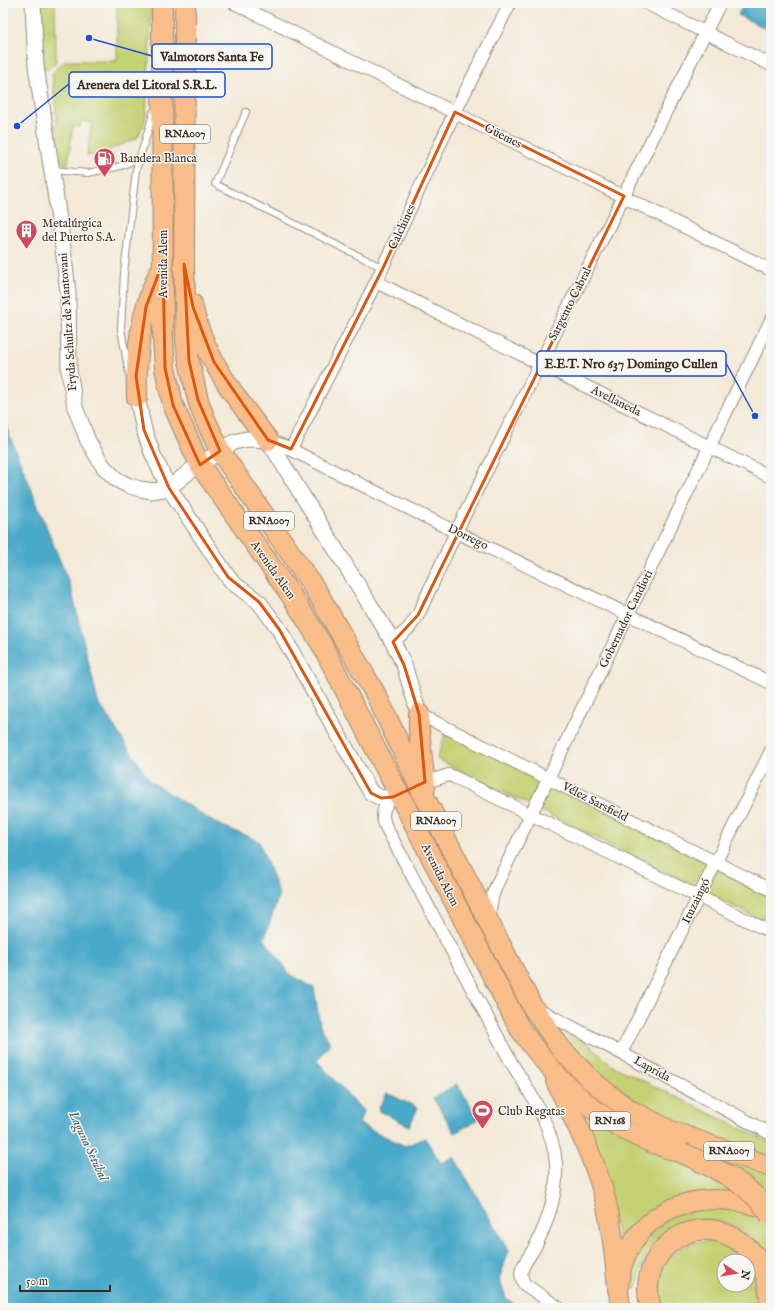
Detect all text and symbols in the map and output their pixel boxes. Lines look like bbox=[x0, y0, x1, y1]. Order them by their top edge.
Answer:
callout: Valmotors Santa Fe bbox=[152, 44, 272, 69]
text: Valmotors Santa Fe bbox=[159, 49, 264, 66]
callout: Arenera del Litoral S.R.L. bbox=[69, 72, 225, 97]
text: Arenera del Litoral S.R.L. bbox=[76, 77, 217, 94]
street label: Güemes bbox=[482, 120, 524, 152]
road number: RNA007 bbox=[160, 125, 210, 143]
fuel station icon: Bandera Blanca bbox=[92, 145, 118, 178]
place label: Bandera Blanca bbox=[120, 151, 198, 166]
street label: Calchines bbox=[385, 202, 419, 252]
place label: Metalúrgica del Puerto S.A. bbox=[42, 216, 116, 245]
building icon: Metalúrgica del Puerto S.A. bbox=[13, 217, 39, 250]
street label: Avenida Alem bbox=[156, 230, 171, 299]
street label: Fryda Schultz de Mantovani bbox=[56, 252, 80, 392]
street label: Sargento Cabral bbox=[545, 264, 595, 343]
callout: E.E.T. Nro 637 Domingo Cullen bbox=[537, 351, 726, 376]
text: E.E.T. Nro 637 Domingo Cullen bbox=[544, 356, 718, 373]
street label: Avellaneda bbox=[588, 382, 644, 420]
road number: RNA007 bbox=[244, 512, 294, 530]
street label: Dorrego bbox=[445, 521, 491, 553]
street label: Avenida Alem bbox=[247, 537, 299, 602]
street label: Gobernador Candioti bbox=[596, 568, 656, 670]
street label: Vélez Sarsfield bbox=[559, 779, 631, 825]
road number: RNA007 bbox=[411, 812, 461, 830]
street label: Avenida Alem bbox=[417, 840, 462, 909]
street label: Ituzaingó bbox=[679, 875, 714, 926]
street label: Laprida bbox=[631, 1053, 674, 1086]
sports icon: Club Regatas bbox=[470, 1098, 496, 1131]
place label: Club Regatas bbox=[498, 1104, 565, 1119]
water label: Laguna Setúbal bbox=[63, 1108, 112, 1185]
road number: RN168 bbox=[590, 1112, 630, 1130]
road number: RNA007 bbox=[704, 1142, 754, 1160]
north arrow bbox=[716, 1253, 756, 1293]
scale bar bbox=[20, 1267, 110, 1293]
text: N bbox=[737, 1268, 753, 1281]
text: 50 m bbox=[26, 1274, 48, 1289]

